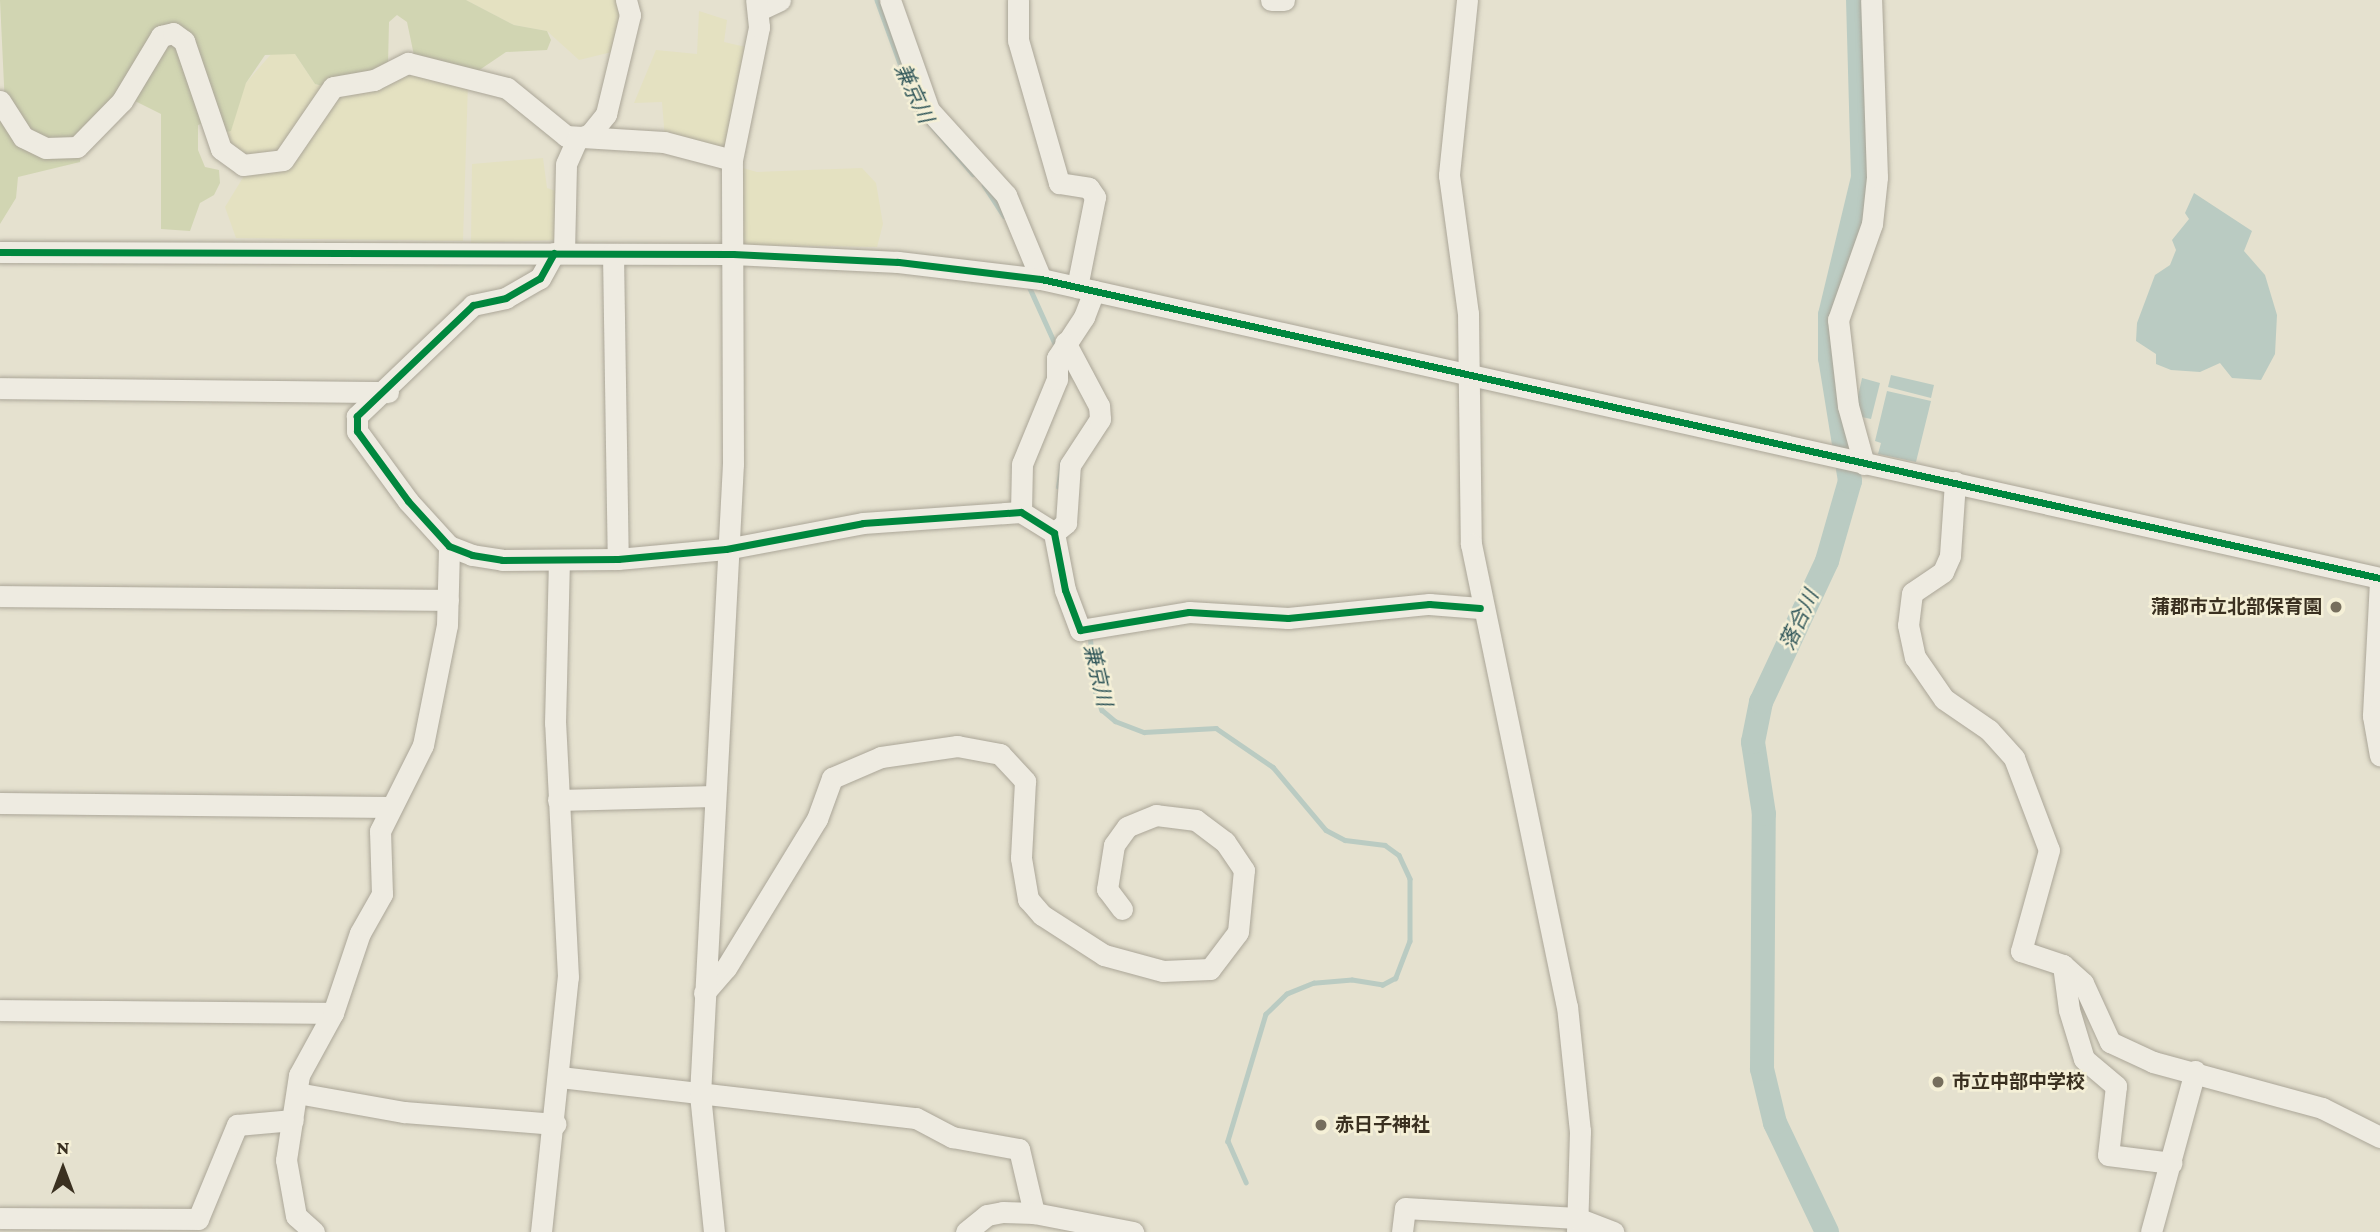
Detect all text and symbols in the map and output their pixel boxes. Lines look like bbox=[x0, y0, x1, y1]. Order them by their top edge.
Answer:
water label: 兼京川 bbox=[889, 59, 939, 127]
water label: 落合川 bbox=[1774, 586, 1824, 654]
place label: 蒲郡市立北部保育園 bbox=[2151, 596, 2322, 618]
marker: 蒲郡市立北部保育園 bbox=[2328, 599, 2344, 615]
water label: 兼京川 bbox=[1079, 641, 1117, 709]
place label: 市立中部中学校 bbox=[1952, 1071, 2085, 1093]
marker: 市立中部中学校 bbox=[1930, 1074, 1946, 1090]
place label: 赤日子神社 bbox=[1335, 1114, 1430, 1136]
marker: 赤日子神社 bbox=[1313, 1117, 1329, 1133]
north arrow bbox=[28, 1134, 98, 1204]
text: N bbox=[57, 1137, 69, 1158]

